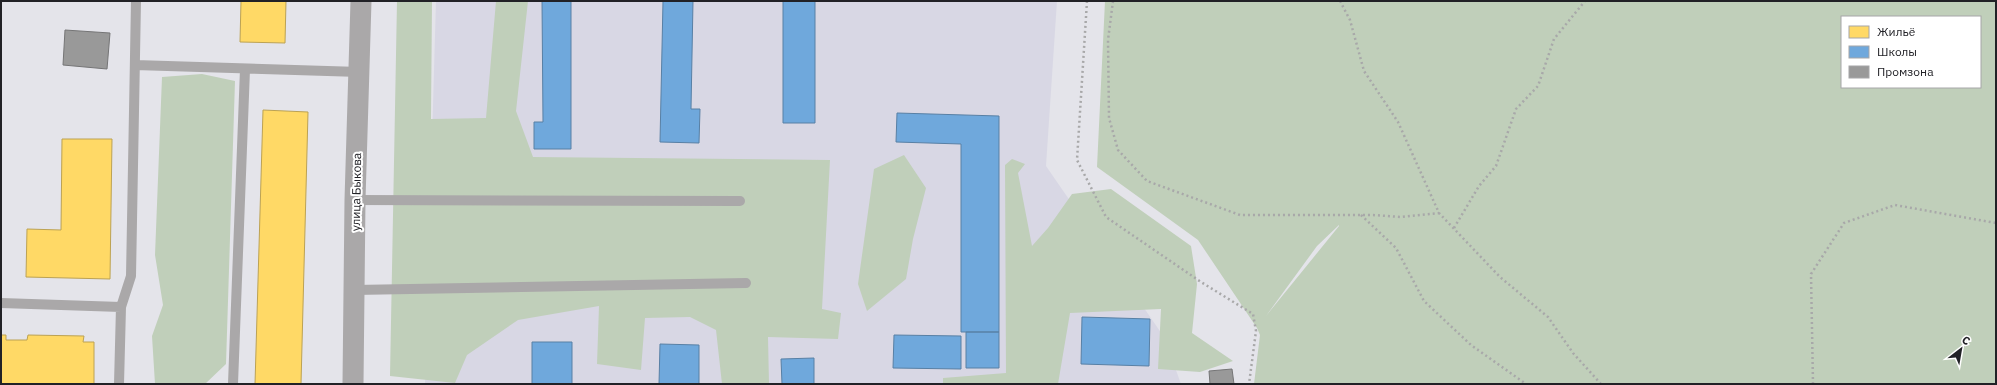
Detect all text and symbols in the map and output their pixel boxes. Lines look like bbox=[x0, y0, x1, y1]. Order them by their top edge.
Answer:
legend bbox=[1841, 16, 1981, 88]
text: Жильё bbox=[1877, 24, 1916, 39]
text: Школы bbox=[1877, 44, 1917, 59]
text: Промзона bbox=[1877, 64, 1934, 79]
street label: улица Быкова bbox=[348, 152, 364, 231]
north arrow bbox=[1941, 329, 1981, 369]
text: С bbox=[1959, 333, 1973, 348]

